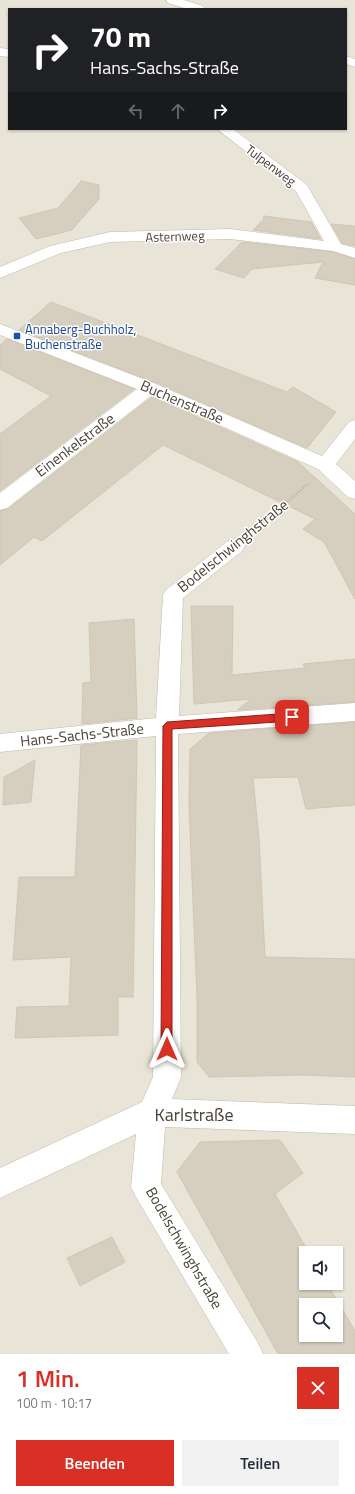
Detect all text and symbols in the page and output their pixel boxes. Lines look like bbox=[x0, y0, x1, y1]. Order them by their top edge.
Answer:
text: 70 m bbox=[90, 15, 151, 58]
icon: right bbox=[24, 24, 76, 76]
text: Hans-Sachs-Straße bbox=[90, 54, 239, 81]
icon: left bbox=[125, 100, 147, 122]
icon: ahead bbox=[167, 100, 189, 122]
icon: right bbox=[209, 100, 231, 122]
street label: Tulpenweg bbox=[241, 139, 301, 191]
street label: Asternweg bbox=[145, 225, 205, 247]
place label: Annaberg-Buchholz, Buchenstraße bbox=[25, 319, 137, 354]
marker: Annaberg-Buchholz, Buchenstraße bbox=[12, 331, 22, 341]
street label: Buchenstraße bbox=[137, 374, 227, 429]
street label: Einenkelstraße bbox=[30, 407, 119, 482]
street label: Bodelschwinghstraße bbox=[172, 493, 293, 598]
pin bbox=[275, 700, 309, 734]
icon: arrive bbox=[281, 706, 303, 728]
street label: Hans-Sachs-Straße bbox=[19, 717, 145, 752]
position arrow bbox=[146, 1028, 188, 1070]
street label: Karlstraße bbox=[154, 1101, 234, 1128]
street label: Bodelschwinghstraße bbox=[140, 1183, 229, 1313]
map controls bbox=[299, 1246, 343, 1342]
button: sound bbox=[299, 1246, 343, 1290]
button: search bbox=[299, 1298, 343, 1342]
text: 1 Min. bbox=[16, 1360, 80, 1396]
button: close bbox=[297, 1367, 339, 1409]
text: 100 m · 10:17 bbox=[16, 1393, 92, 1413]
button: Beenden bbox=[16, 1440, 174, 1486]
button: Teilen bbox=[182, 1440, 339, 1486]

